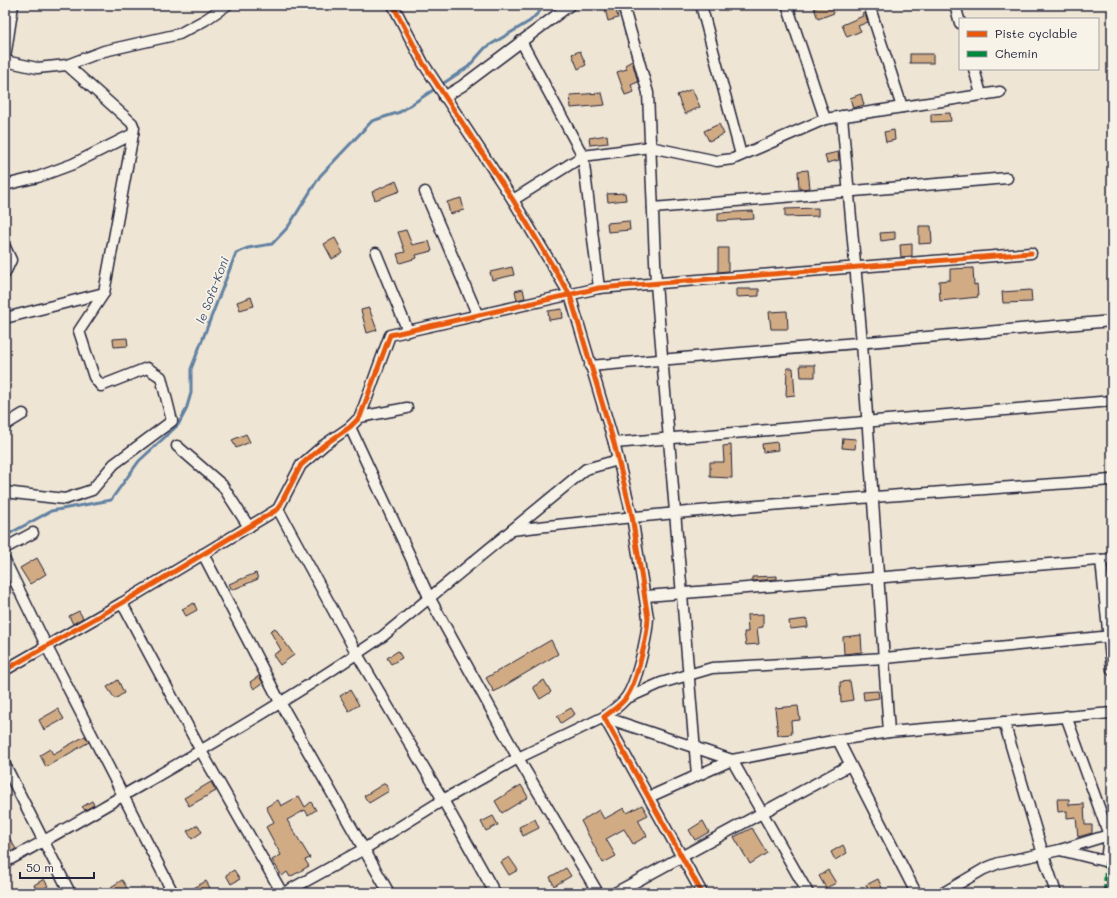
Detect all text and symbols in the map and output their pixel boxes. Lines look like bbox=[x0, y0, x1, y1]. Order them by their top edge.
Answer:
legend bbox=[959, 18, 1099, 70]
text: Piste cyclable bbox=[995, 25, 1077, 41]
text: Chemin bbox=[995, 45, 1038, 61]
water label: le Sofa-Koni bbox=[192, 254, 232, 326]
scale bar bbox=[20, 854, 94, 880]
text: 50 m bbox=[26, 859, 54, 875]

